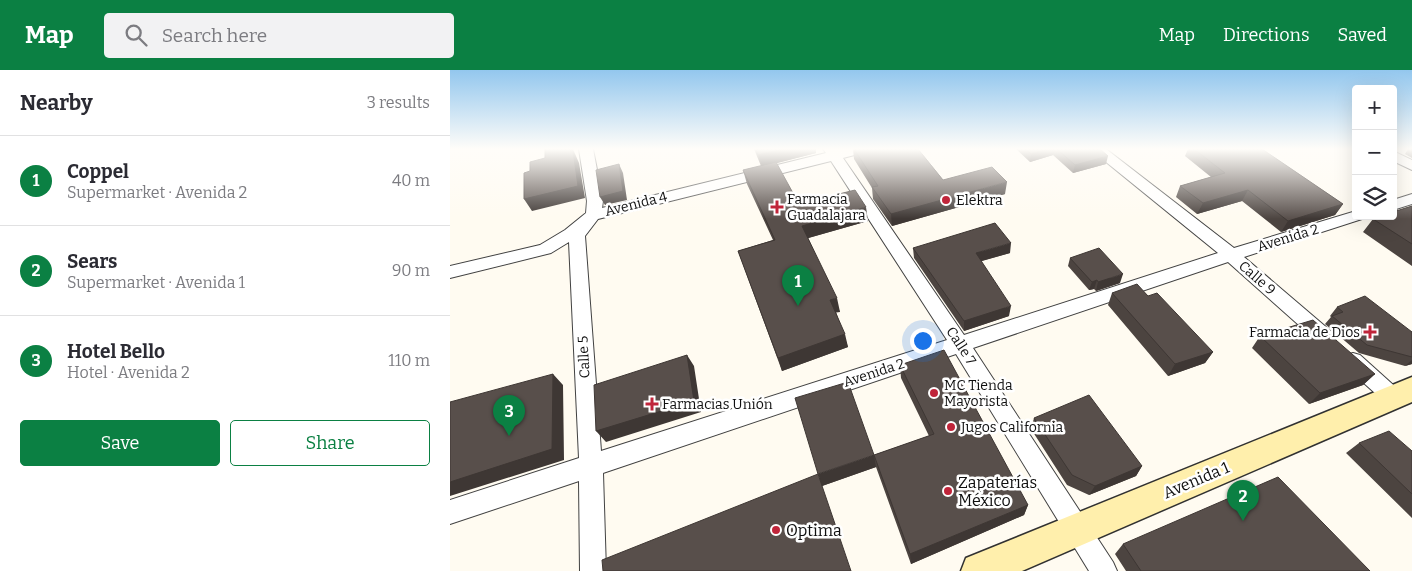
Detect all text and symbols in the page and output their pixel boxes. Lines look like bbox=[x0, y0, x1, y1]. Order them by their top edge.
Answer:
search box bbox=[104, 13, 454, 58]
text: Map bbox=[25, 21, 74, 49]
icon: search bbox=[122, 21, 150, 49]
text: Search here bbox=[162, 24, 267, 47]
text: Map bbox=[1159, 24, 1195, 46]
text: Directions bbox=[1223, 24, 1310, 46]
text: Saved bbox=[1338, 24, 1387, 46]
map controls bbox=[1352, 85, 1397, 220]
button: + bbox=[1352, 85, 1397, 130]
text: Nearby bbox=[20, 90, 93, 116]
text: 3 results bbox=[367, 93, 430, 112]
button: − bbox=[1352, 130, 1397, 175]
text: Coppel bbox=[67, 160, 129, 183]
text: 1 bbox=[33, 171, 39, 190]
text: 40 m bbox=[392, 171, 430, 190]
button: layers bbox=[1352, 175, 1397, 220]
text: Supermarket · Avenida 2 bbox=[67, 183, 247, 202]
street label: Avenida 4 bbox=[603, 188, 669, 220]
place label: Farmacia Guadalajara bbox=[787, 191, 866, 224]
place label: Elektra bbox=[956, 192, 1003, 209]
marker: Elektra bbox=[940, 194, 952, 206]
marker: Farmacia Guadalajara bbox=[771, 201, 783, 213]
street label: Avenida 2 bbox=[1255, 221, 1321, 255]
text: Sears bbox=[67, 250, 117, 273]
street label: Calle 9 bbox=[1235, 257, 1279, 299]
text: 2 bbox=[31, 261, 41, 280]
text: 90 m bbox=[392, 261, 430, 280]
pin: 1 bbox=[782, 265, 814, 306]
text: Supermarket · Avenida 1 bbox=[67, 273, 245, 292]
street label: Calle 7 bbox=[942, 324, 980, 368]
place label: Farmacia de Dios bbox=[1249, 324, 1360, 341]
marker: Farmacia de Dios bbox=[1364, 326, 1376, 338]
your location bbox=[910, 328, 936, 354]
street label: Calle 5 bbox=[574, 335, 594, 379]
text: Hotel Bello bbox=[67, 340, 165, 363]
text: 3 bbox=[31, 351, 41, 370]
text: 110 m bbox=[388, 351, 430, 370]
street label: Avenida 2 bbox=[841, 355, 907, 391]
text: Hotel · Avenida 2 bbox=[67, 363, 190, 382]
place label: MC Tienda Mayorista bbox=[944, 377, 1013, 410]
marker: MC Tienda Mayorista bbox=[928, 387, 940, 399]
pin: 3 bbox=[493, 395, 525, 436]
place label: Farmacias Unión bbox=[662, 396, 773, 413]
marker: Farmacias Unión bbox=[646, 398, 658, 410]
place label: Jugos California bbox=[960, 419, 1064, 436]
button: Save bbox=[20, 420, 220, 466]
button: Share bbox=[230, 420, 430, 466]
marker: Jugos California bbox=[945, 421, 957, 433]
street label: Avenida 1 bbox=[1160, 457, 1232, 502]
place label: Zapaterías México bbox=[958, 473, 1037, 510]
pin: 2 bbox=[1227, 480, 1259, 521]
marker: Zapaterías México bbox=[942, 485, 954, 497]
place label: Optima bbox=[786, 521, 842, 540]
marker: Optima bbox=[770, 524, 782, 536]

